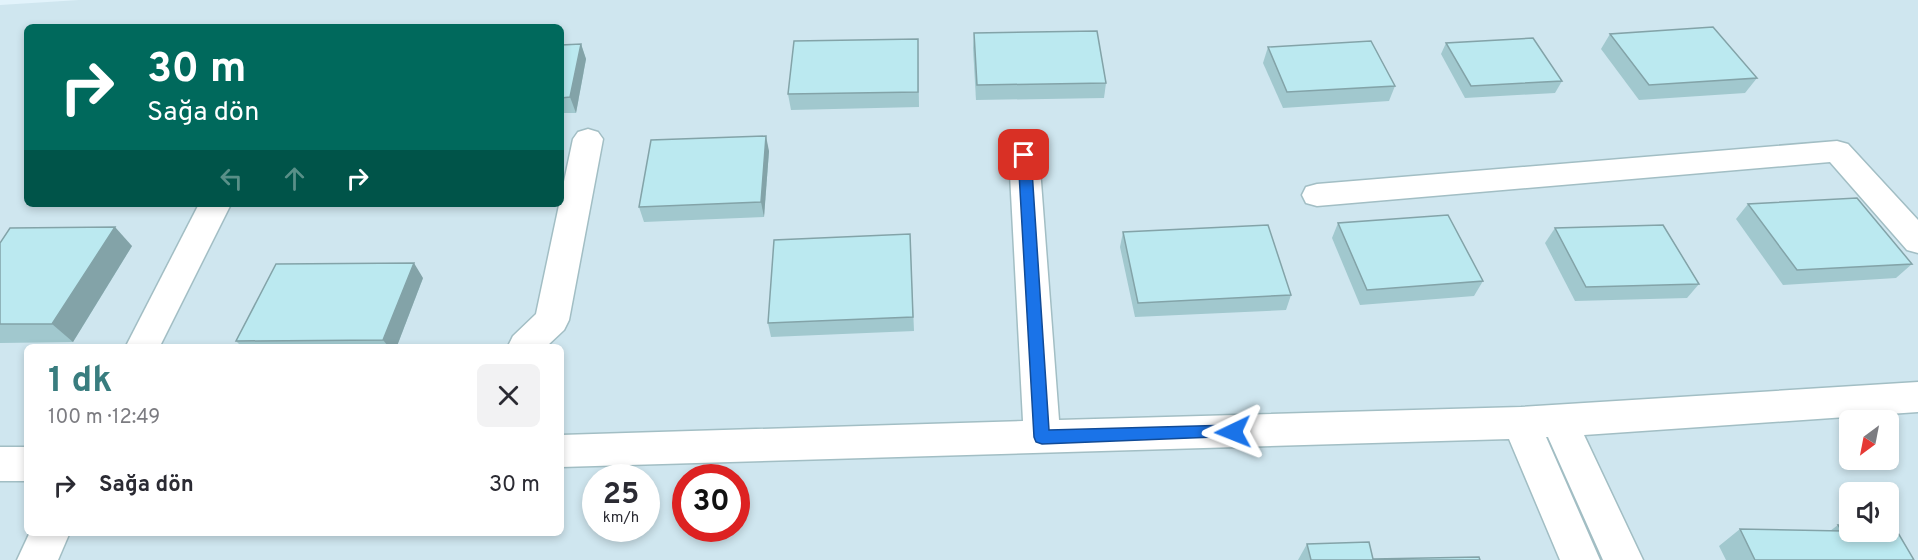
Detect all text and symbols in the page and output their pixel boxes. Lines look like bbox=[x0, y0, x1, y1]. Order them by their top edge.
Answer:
text: 30 m bbox=[147, 44, 246, 97]
icon: right bbox=[48, 48, 126, 126]
text: Sağa dön bbox=[147, 96, 259, 130]
pin bbox=[998, 129, 1049, 180]
icon: arrive bbox=[1007, 138, 1040, 171]
icon: left bbox=[215, 162, 248, 195]
icon: ahead bbox=[278, 162, 311, 195]
icon: right bbox=[341, 162, 374, 195]
text: 1 dk bbox=[48, 359, 112, 405]
button: close bbox=[477, 364, 540, 427]
position arrow bbox=[1201, 400, 1265, 464]
text: 100 m · 12:49 bbox=[48, 405, 160, 431]
north arrow bbox=[1839, 410, 1899, 470]
map controls bbox=[1839, 410, 1899, 542]
speed limit sign: 30 bbox=[672, 464, 750, 542]
icon: right bbox=[48, 469, 81, 502]
text: Sağa dön bbox=[99, 472, 194, 499]
text: 30 m bbox=[489, 472, 540, 499]
text: 25 bbox=[603, 477, 639, 514]
button: sound bbox=[1839, 482, 1899, 542]
text: km/h bbox=[603, 509, 639, 528]

